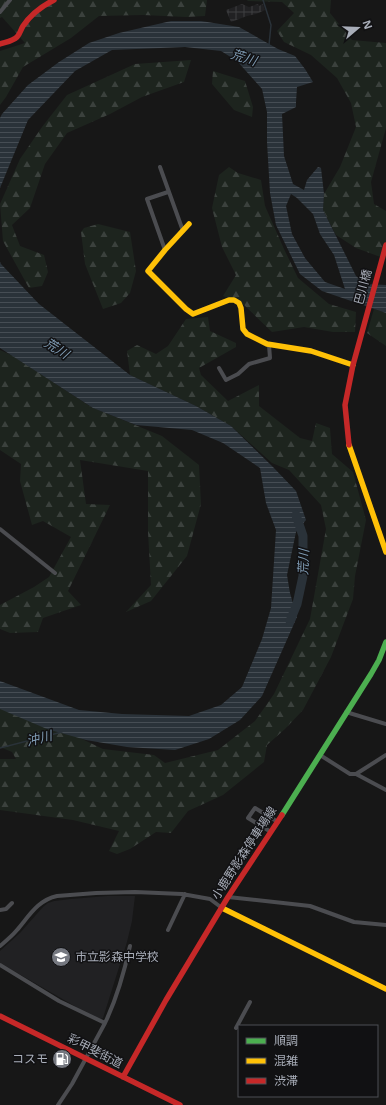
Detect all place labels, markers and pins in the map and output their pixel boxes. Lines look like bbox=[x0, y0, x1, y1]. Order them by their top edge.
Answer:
school or university icon: 市立影森中学校 bbox=[50, 946, 72, 968]
place label: 市立影森中学校 bbox=[75, 948, 159, 965]
fuel station icon: コスモ bbox=[51, 1048, 73, 1070]
place label: コスモ bbox=[12, 1050, 48, 1067]

